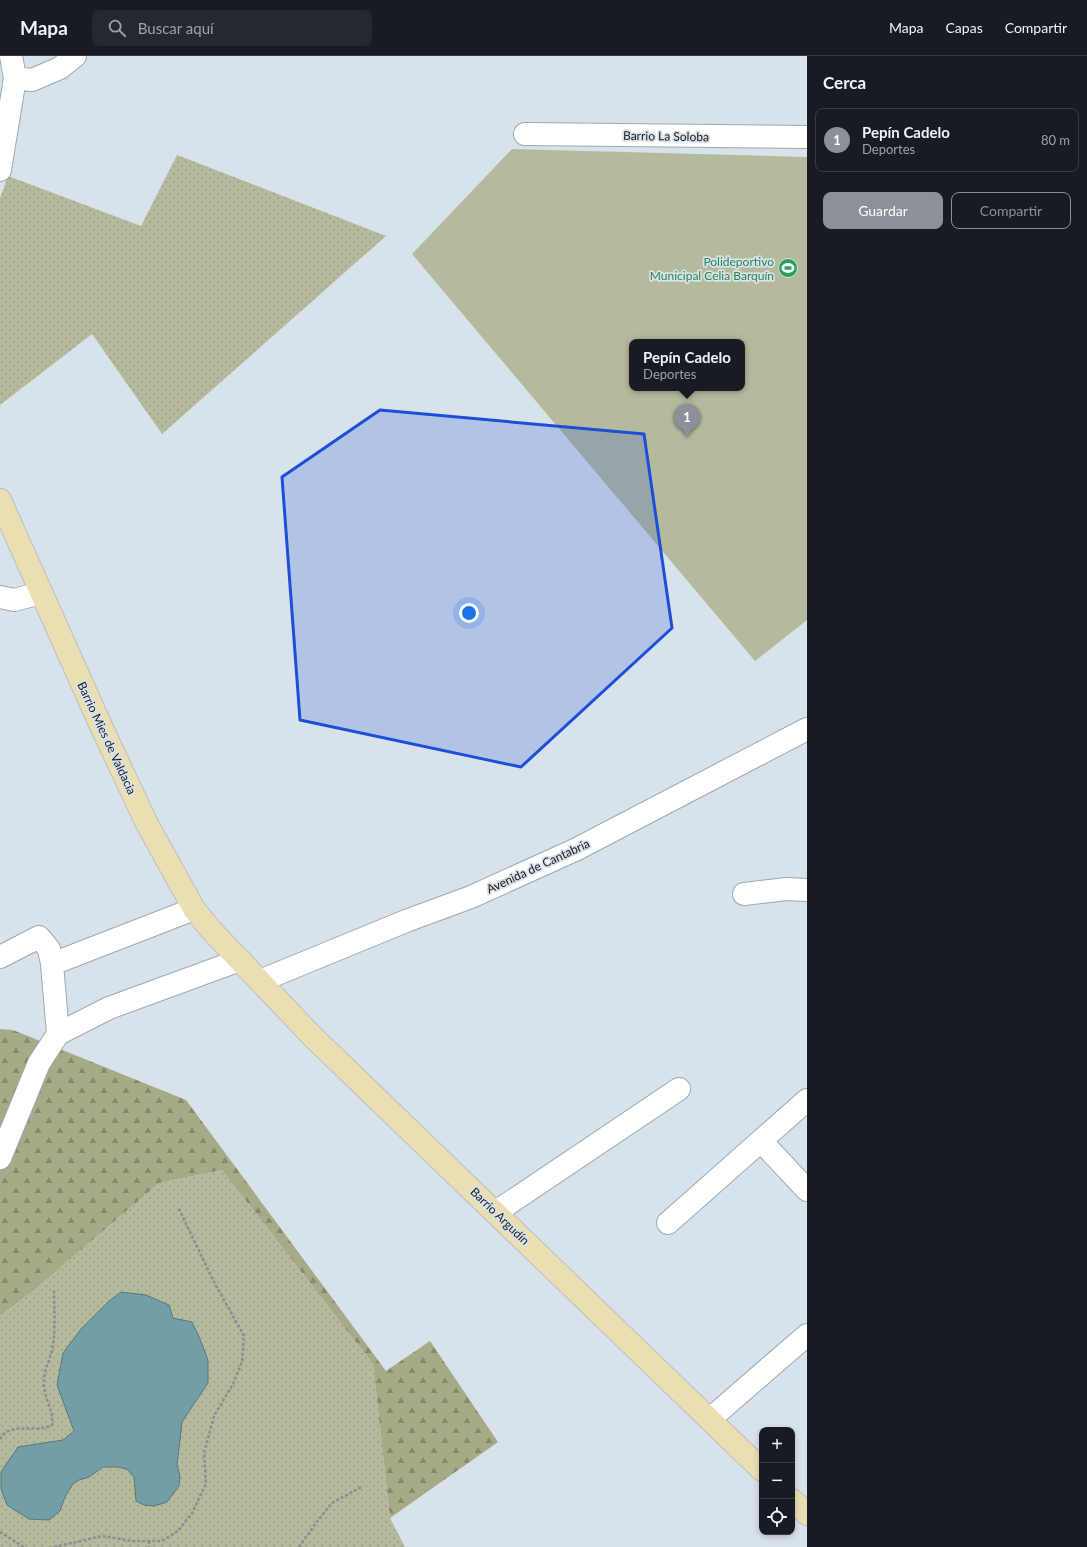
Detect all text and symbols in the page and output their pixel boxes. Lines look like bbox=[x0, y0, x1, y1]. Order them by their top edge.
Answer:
search box bbox=[92, 10, 372, 46]
text: Mapa bbox=[20, 16, 68, 39]
icon: search bbox=[106, 17, 128, 39]
text: Buscar aquí bbox=[138, 19, 214, 37]
text: Mapa bbox=[889, 19, 924, 36]
text: Capas bbox=[946, 19, 983, 36]
text: Compartir bbox=[1005, 19, 1067, 36]
text: Cerca bbox=[823, 72, 866, 93]
text: Pepín Cadelo bbox=[862, 123, 950, 141]
street label: Barrio La Soloba bbox=[623, 128, 709, 144]
text: 1 bbox=[833, 132, 841, 148]
text: 80 m bbox=[1041, 132, 1070, 148]
text: Deportes bbox=[862, 141, 915, 157]
button: Guardar bbox=[823, 192, 943, 229]
button: Compartir bbox=[951, 192, 1071, 229]
place label: Polideportivo Municipal Celia Barquín bbox=[650, 254, 774, 283]
sports icon: Polideportivo Municipal Celia Barquín bbox=[777, 257, 799, 279]
popup bbox=[629, 339, 745, 391]
text: Pepín Cadelo bbox=[643, 348, 731, 366]
text: Deportes bbox=[643, 366, 696, 382]
pin: 1 bbox=[674, 404, 700, 437]
your location bbox=[459, 603, 479, 623]
street label: Barrio Mies de Valdacia bbox=[74, 679, 140, 797]
street label: Avenida de Cantabria bbox=[484, 835, 592, 897]
street label: Barrio Argudín bbox=[467, 1184, 533, 1248]
map controls bbox=[759, 1427, 795, 1535]
button: + bbox=[759, 1427, 795, 1463]
button: − bbox=[759, 1463, 795, 1499]
button: locate bbox=[759, 1499, 795, 1535]

